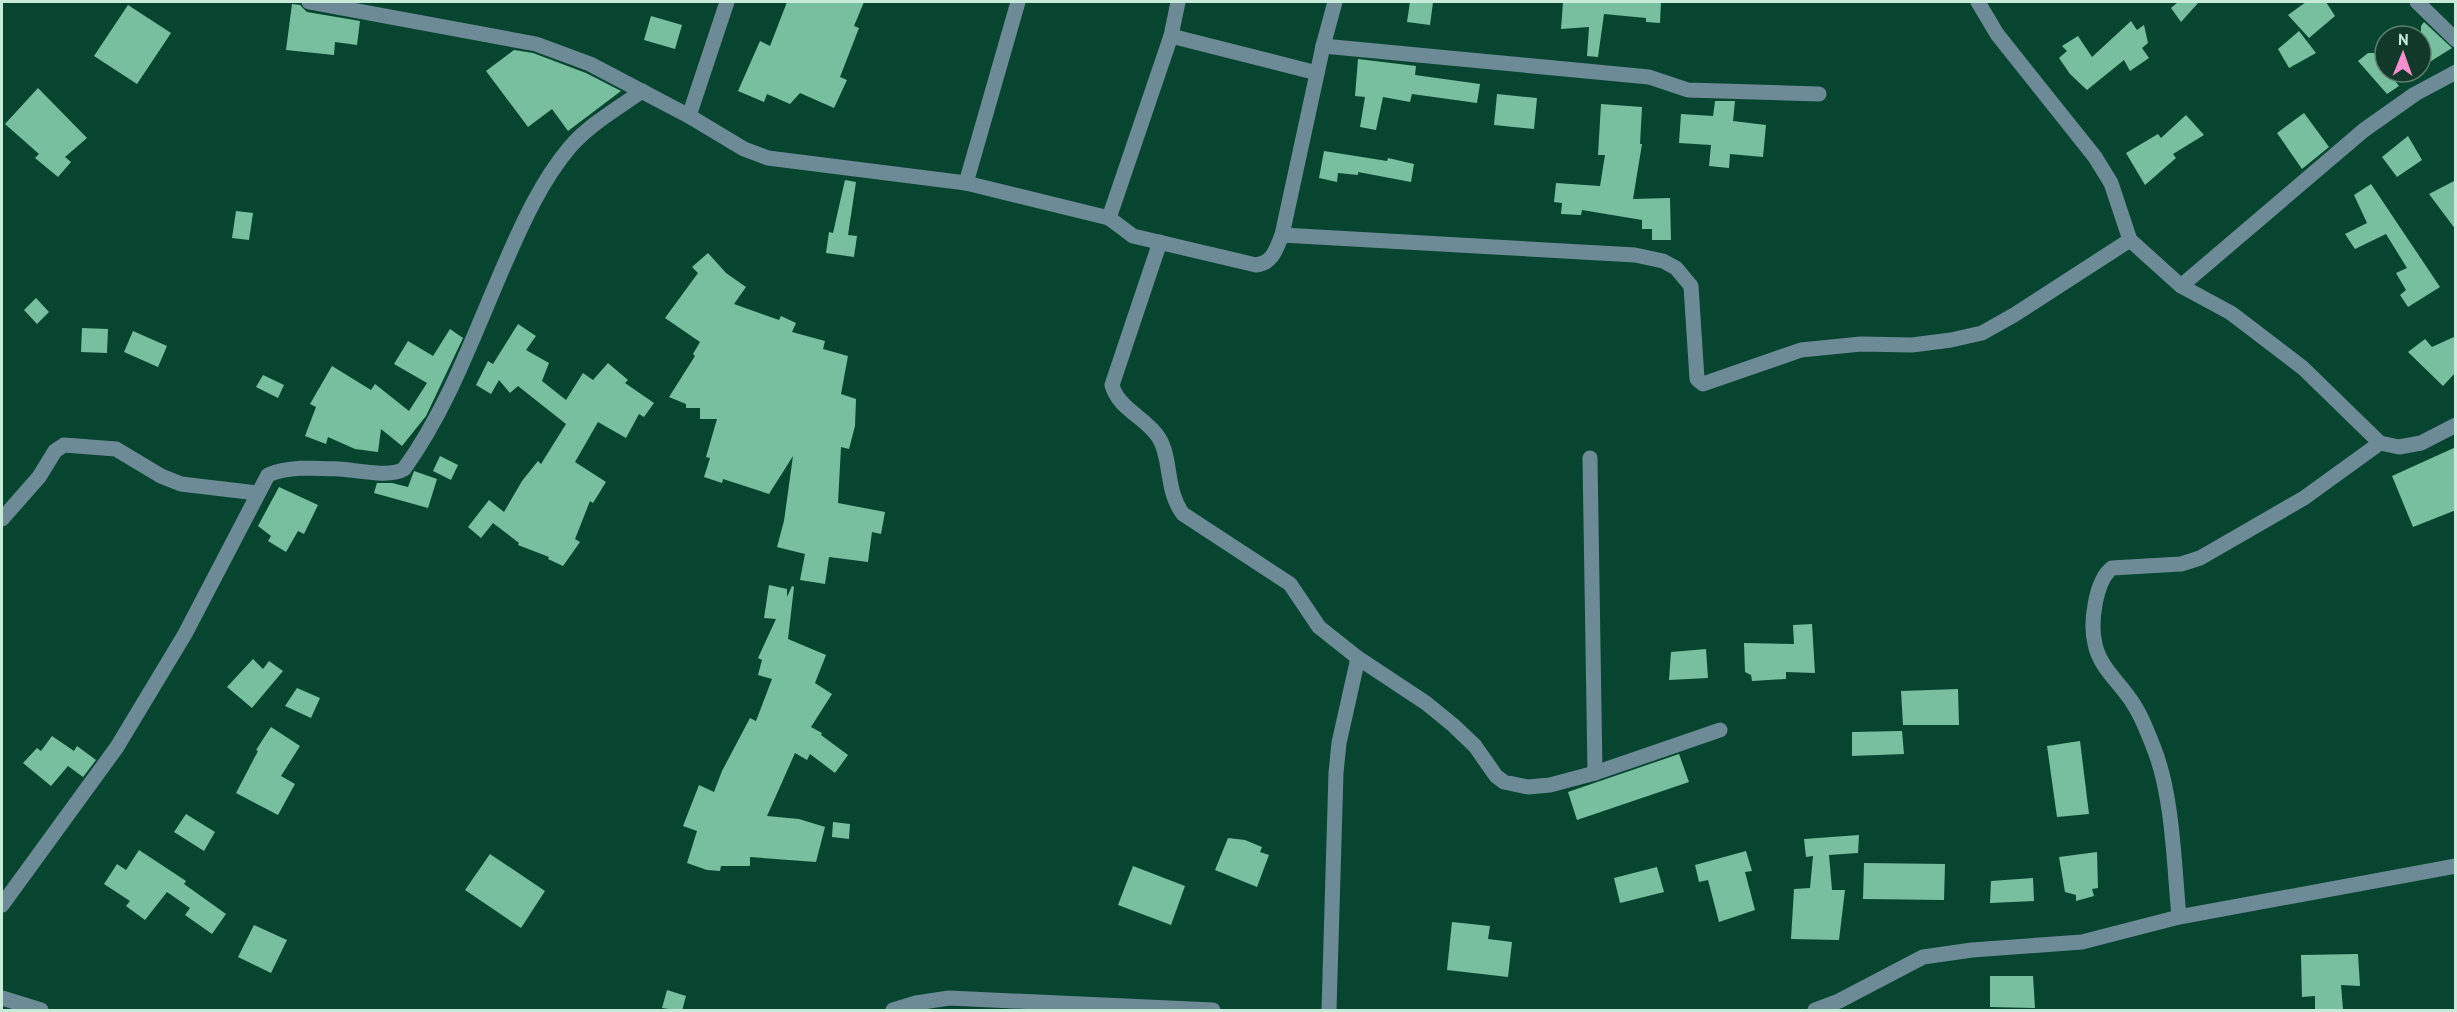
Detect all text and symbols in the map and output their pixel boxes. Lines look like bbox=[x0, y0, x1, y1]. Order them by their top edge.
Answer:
north arrow bbox=[2373, 24, 2433, 84]
text: N bbox=[2398, 29, 2409, 49]

